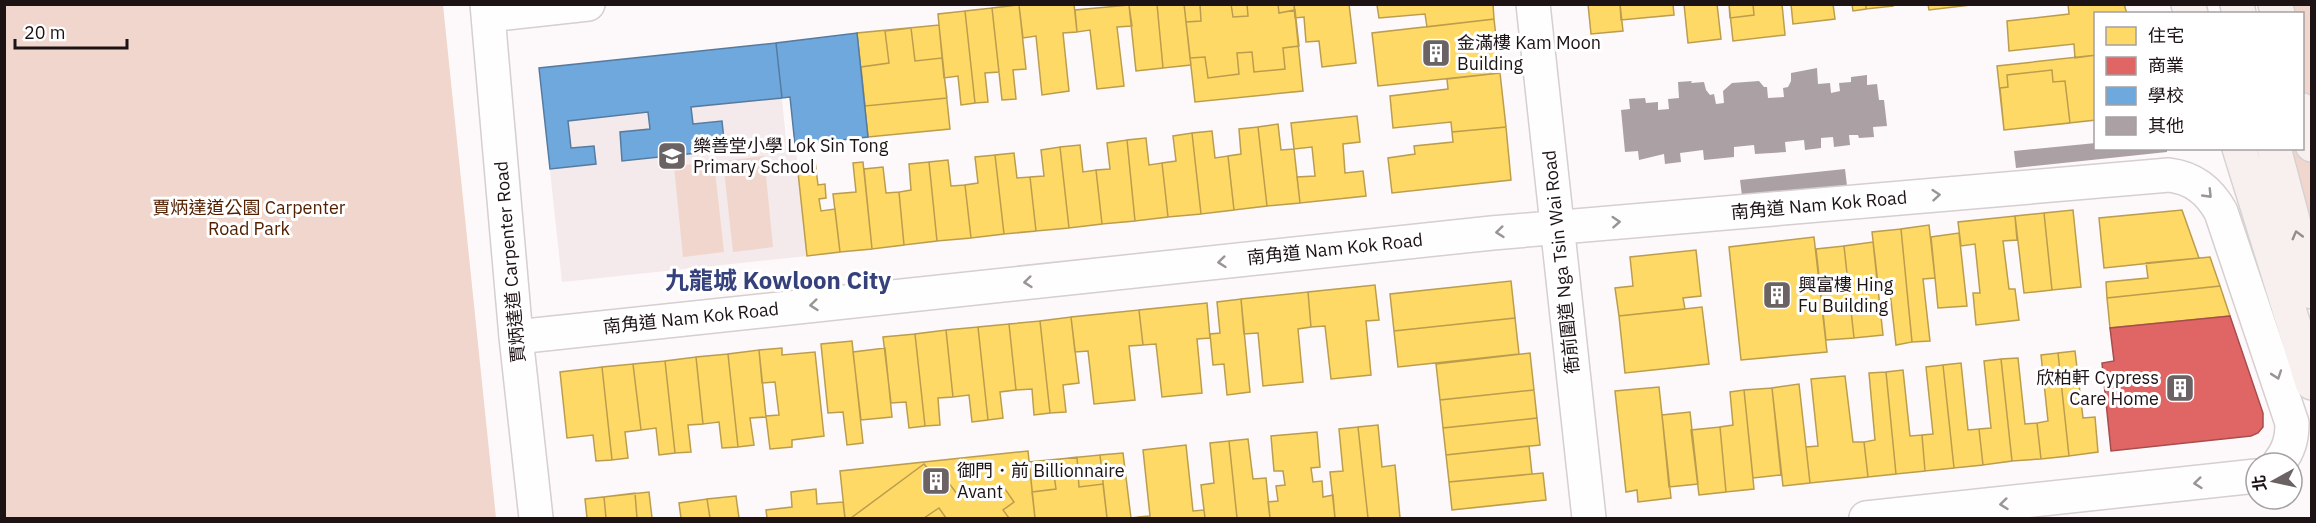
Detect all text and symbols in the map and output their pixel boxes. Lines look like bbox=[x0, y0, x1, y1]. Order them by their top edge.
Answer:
scale bar bbox=[15, 12, 128, 50]
legend bbox=[2094, 12, 2304, 150]
text: 20 m bbox=[24, 21, 66, 44]
text: 住宅 bbox=[2148, 24, 2184, 47]
place label: 金滿樓 Kam Moon Building bbox=[1457, 31, 1601, 75]
building icon: 金滿樓 Kam Moon Building bbox=[1420, 37, 1452, 69]
text: 商業 bbox=[2148, 54, 2184, 77]
text: 學校 bbox=[2148, 84, 2184, 107]
text: 其他 bbox=[2148, 114, 2184, 137]
place label: 樂善堂小學 Lok Sin Tong Primary School bbox=[693, 134, 889, 178]
school or university icon: 樂善堂小學 Lok Sin Tong Primary School bbox=[656, 140, 688, 172]
street label: 衙前圍道 Nga Tsin Wai Road bbox=[1537, 149, 1584, 375]
street label: 賈炳達道 Carpenter Road bbox=[489, 160, 530, 364]
street label: 南角道 Nam Kok Road bbox=[1730, 185, 1908, 224]
one-way arrow bbox=[2201, 188, 2212, 198]
one-way arrow bbox=[1932, 189, 1941, 202]
park label: 賈炳達道公園 Carpenter Road Park bbox=[153, 196, 346, 240]
one-way arrow bbox=[1612, 216, 1621, 229]
one-way arrow bbox=[1495, 225, 1504, 238]
street label: 南角道 Nam Kok Road bbox=[1246, 228, 1424, 269]
one-way arrow bbox=[2291, 230, 2304, 240]
one-way arrow bbox=[1218, 255, 1227, 267]
district label: 九龍城 Kowloon City bbox=[665, 264, 891, 296]
place label: 興富樓 Hing Fu Building bbox=[1798, 273, 1894, 317]
one-way arrow bbox=[1024, 275, 1033, 288]
building icon: 興富樓 Hing Fu Building bbox=[1761, 279, 1793, 311]
street label: 南角道 Nam Kok Road bbox=[602, 297, 780, 338]
one-way arrow bbox=[809, 298, 818, 311]
place label: 欣柏軒 Cypress Care Home bbox=[2036, 366, 2159, 410]
one-way arrow bbox=[2269, 369, 2282, 380]
building icon: 欣柏軒 Cypress Care Home bbox=[2164, 372, 2196, 404]
north arrow bbox=[2244, 451, 2304, 511]
place label: 御門．前 Billionnaire Avant bbox=[957, 459, 1125, 503]
building icon: 御門．前 Billionnaire Avant bbox=[920, 465, 952, 497]
text: 北 bbox=[2248, 474, 2270, 492]
one-way arrow bbox=[2193, 476, 2203, 489]
one-way arrow bbox=[2000, 497, 2009, 510]

